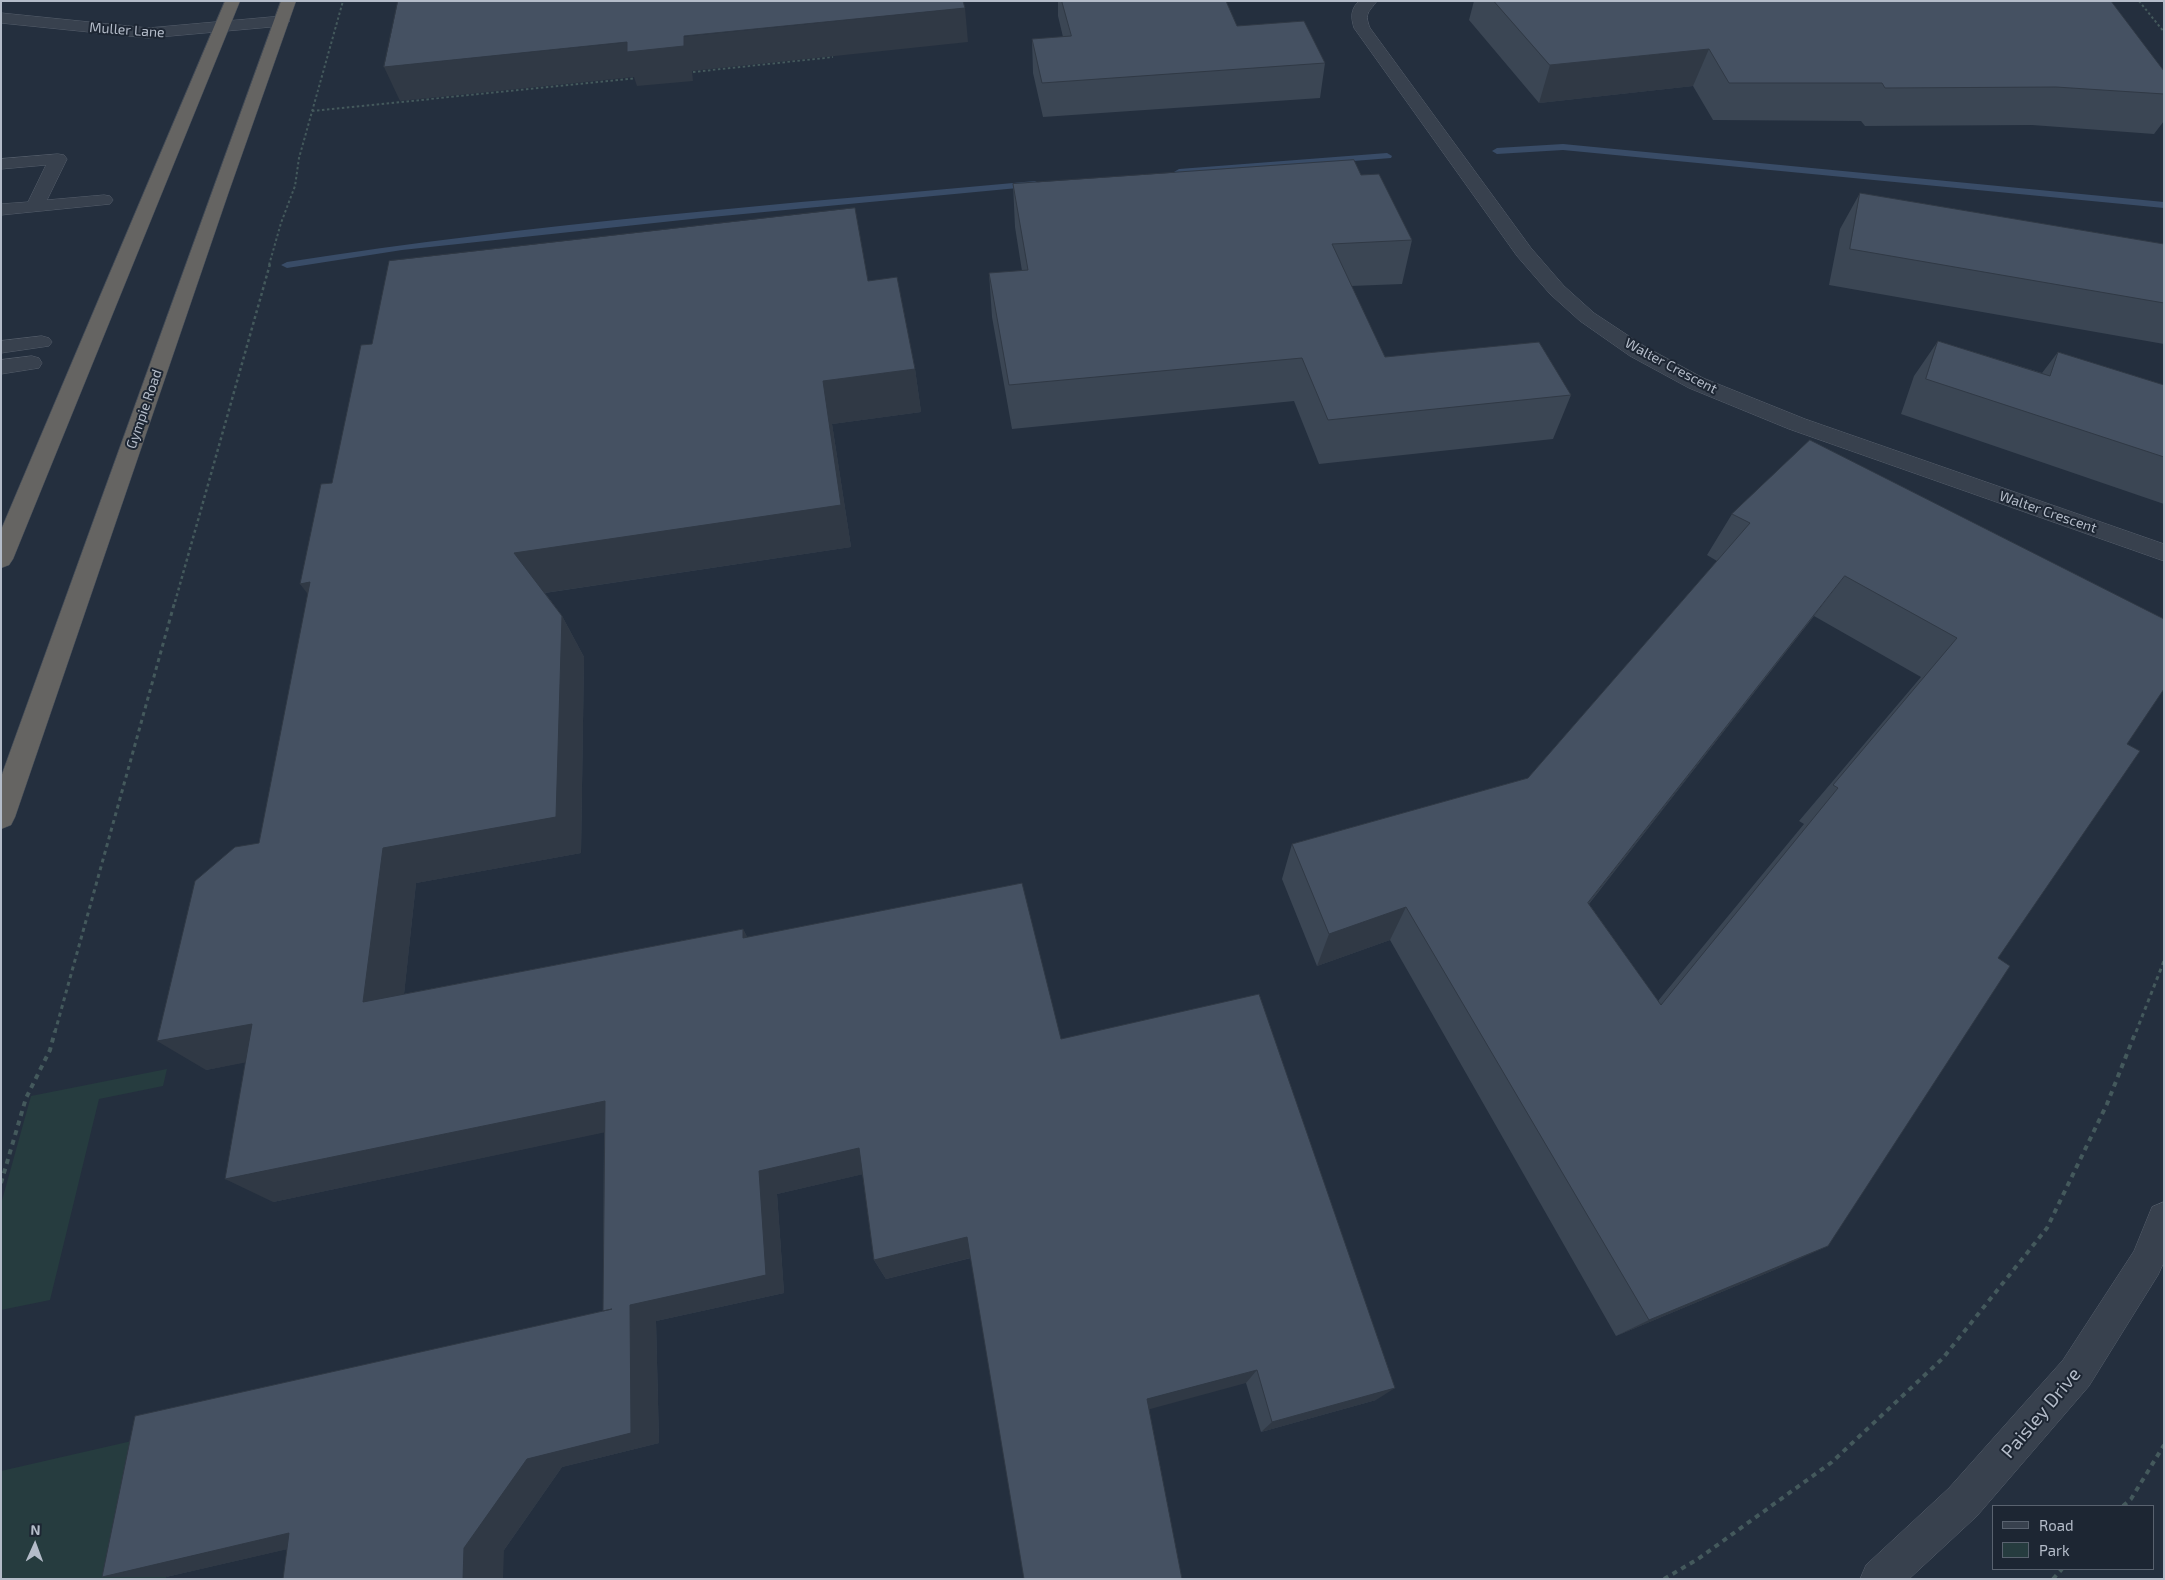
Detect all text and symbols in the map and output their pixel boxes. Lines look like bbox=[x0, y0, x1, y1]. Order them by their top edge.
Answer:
street label: Muller Lane bbox=[89, 19, 165, 41]
street label: Walter Crescent bbox=[1622, 335, 1720, 397]
street label: Gympie Road bbox=[123, 367, 165, 451]
street label: Walter Crescent bbox=[1997, 487, 2099, 537]
street label: Paisley Drive bbox=[1997, 1363, 2085, 1463]
legend bbox=[1992, 1505, 2155, 1570]
text: Road bbox=[2039, 1516, 2074, 1534]
north arrow bbox=[10, 1520, 60, 1570]
text: N bbox=[30, 1521, 41, 1538]
text: Park bbox=[2039, 1541, 2070, 1559]

